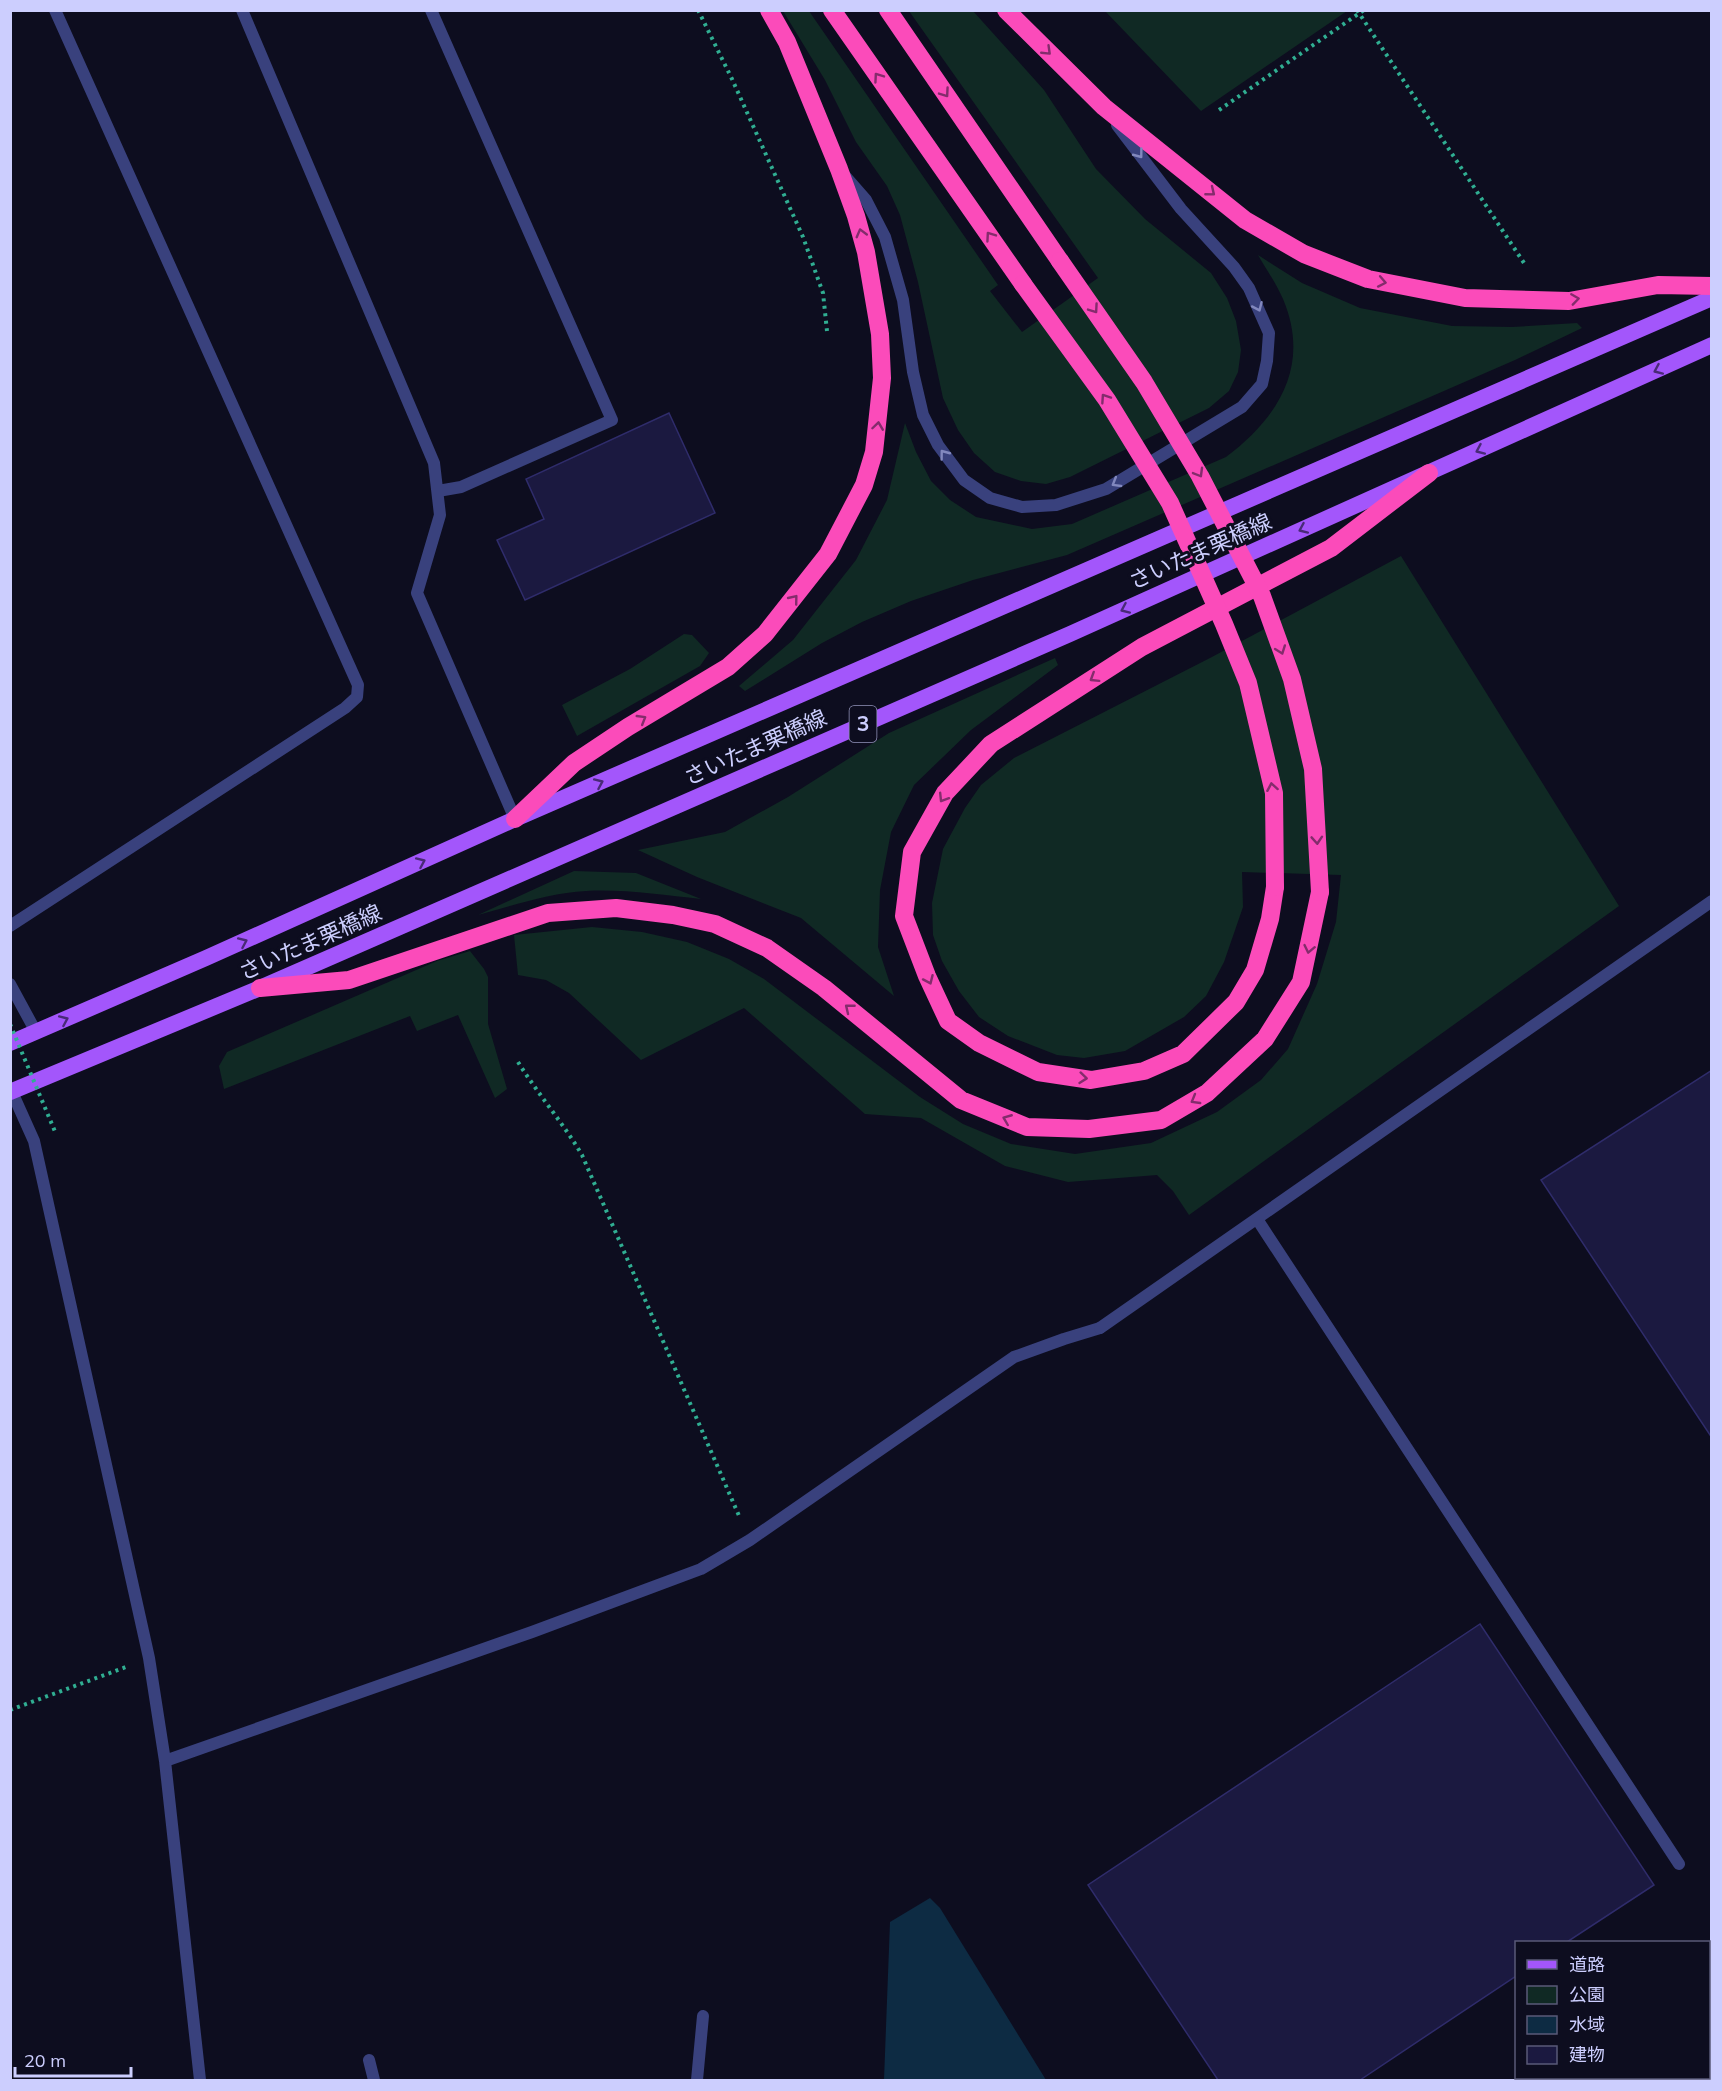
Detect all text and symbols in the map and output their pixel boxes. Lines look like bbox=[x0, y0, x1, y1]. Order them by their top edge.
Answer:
one-way arrow bbox=[1040, 44, 1051, 55]
one-way arrow bbox=[874, 72, 885, 83]
one-way arrow bbox=[938, 87, 949, 98]
one-way arrow bbox=[1132, 147, 1143, 158]
one-way arrow bbox=[1204, 185, 1215, 196]
one-way arrow bbox=[856, 228, 868, 239]
one-way arrow bbox=[986, 232, 997, 243]
one-way arrow bbox=[1377, 275, 1387, 288]
one-way arrow bbox=[1571, 294, 1580, 306]
one-way arrow bbox=[1251, 301, 1263, 312]
one-way arrow bbox=[1087, 302, 1098, 313]
one-way arrow bbox=[1654, 362, 1665, 374]
one-way arrow bbox=[1101, 394, 1112, 405]
one-way arrow bbox=[871, 421, 883, 430]
one-way arrow bbox=[1476, 442, 1487, 454]
one-way arrow bbox=[941, 450, 952, 461]
one-way arrow bbox=[1191, 467, 1203, 477]
one-way arrow bbox=[1112, 476, 1122, 488]
street label: さいたま栗橋線 bbox=[1124, 507, 1276, 595]
one-way arrow bbox=[1298, 522, 1309, 534]
one-way arrow bbox=[787, 595, 798, 606]
one-way arrow bbox=[1120, 602, 1131, 614]
one-way arrow bbox=[1274, 644, 1287, 654]
one-way arrow bbox=[1090, 671, 1101, 682]
street label: さいたま栗橋線 bbox=[679, 703, 831, 791]
road number: 3 bbox=[850, 706, 876, 742]
one-way arrow bbox=[636, 714, 646, 726]
one-way arrow bbox=[593, 778, 604, 790]
one-way arrow bbox=[1266, 782, 1279, 792]
one-way arrow bbox=[938, 792, 950, 802]
one-way arrow bbox=[1310, 836, 1323, 845]
one-way arrow bbox=[414, 857, 425, 869]
street label: さいたま栗橋線 bbox=[234, 898, 386, 986]
one-way arrow bbox=[236, 937, 247, 949]
one-way arrow bbox=[1303, 944, 1316, 954]
one-way arrow bbox=[922, 974, 934, 985]
one-way arrow bbox=[845, 1005, 856, 1016]
one-way arrow bbox=[58, 1015, 69, 1027]
one-way arrow bbox=[1079, 1071, 1088, 1084]
one-way arrow bbox=[1191, 1093, 1201, 1104]
one-way arrow bbox=[1003, 1114, 1014, 1126]
legend bbox=[1515, 1941, 1710, 2079]
text: 道路 bbox=[1569, 1953, 1605, 1976]
text: 公園 bbox=[1569, 1983, 1605, 2006]
text: 水域 bbox=[1569, 2013, 1605, 2036]
scale bar bbox=[15, 2040, 130, 2078]
text: 建物 bbox=[1569, 2043, 1605, 2066]
text: 20 m bbox=[24, 2049, 66, 2072]

